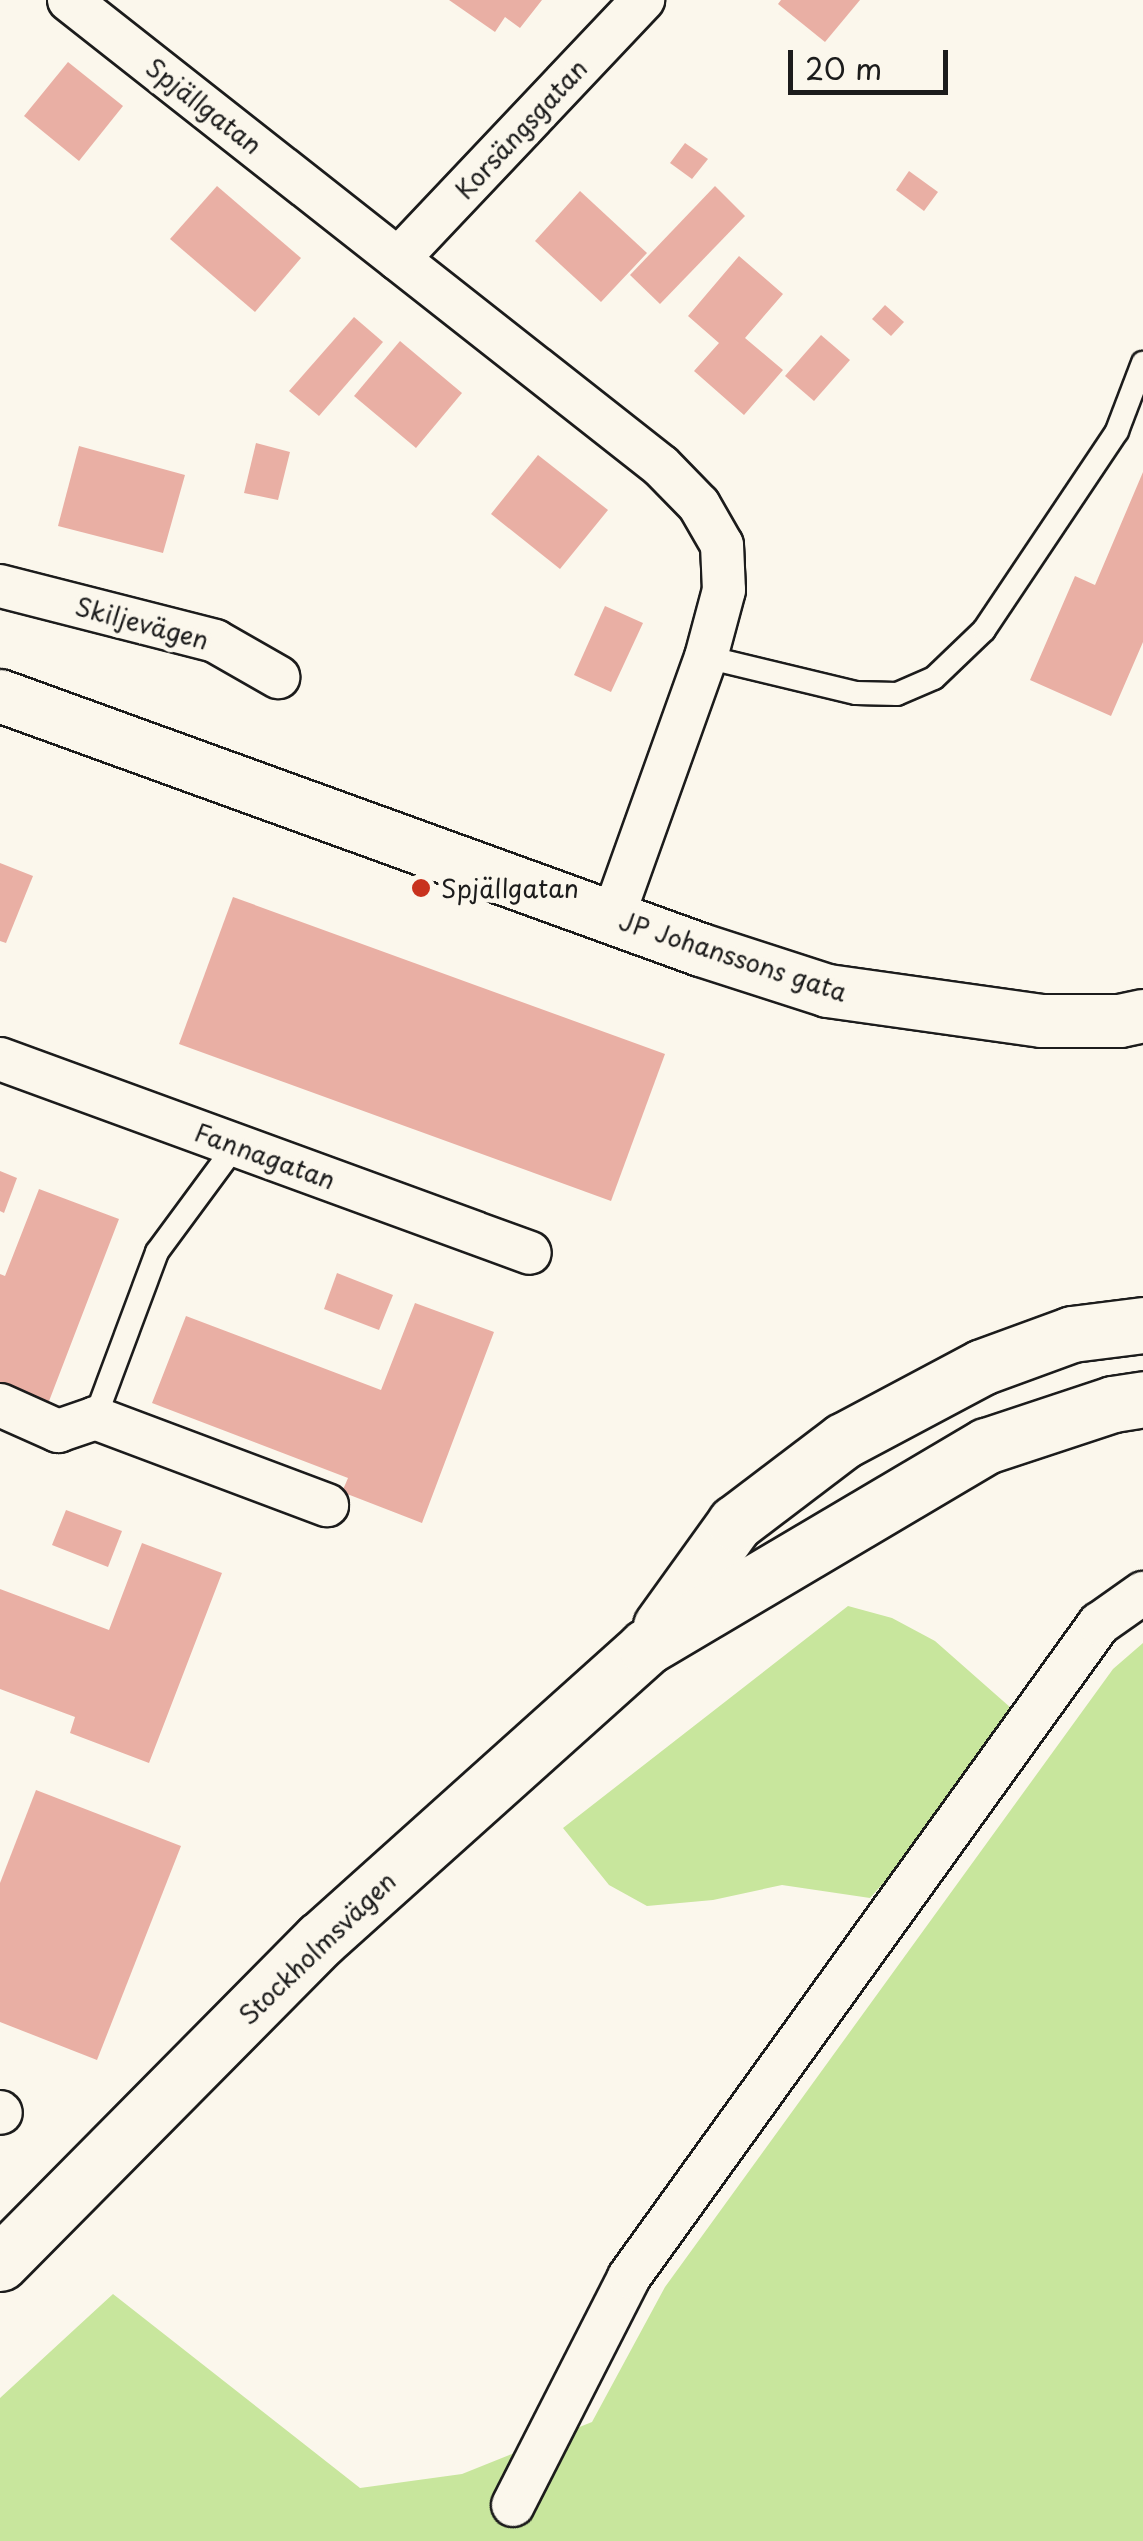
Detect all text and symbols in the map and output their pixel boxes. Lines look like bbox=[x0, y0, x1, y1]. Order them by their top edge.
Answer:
scale bar bbox=[793, 30, 953, 92]
text: 20 m bbox=[805, 45, 882, 90]
street label: Spjällgatan bbox=[140, 52, 268, 160]
street label: Korsängsgatan bbox=[449, 53, 593, 205]
street label: Skiljevägen bbox=[72, 591, 212, 655]
place label: Spjällgatan bbox=[441, 873, 579, 903]
marker: Spjällgatan bbox=[410, 877, 432, 899]
street label: JP Johanssons gata bbox=[615, 905, 851, 1007]
street label: Fannagatan bbox=[191, 1117, 339, 1195]
street label: Stockholmsvägen bbox=[232, 1866, 402, 2030]

